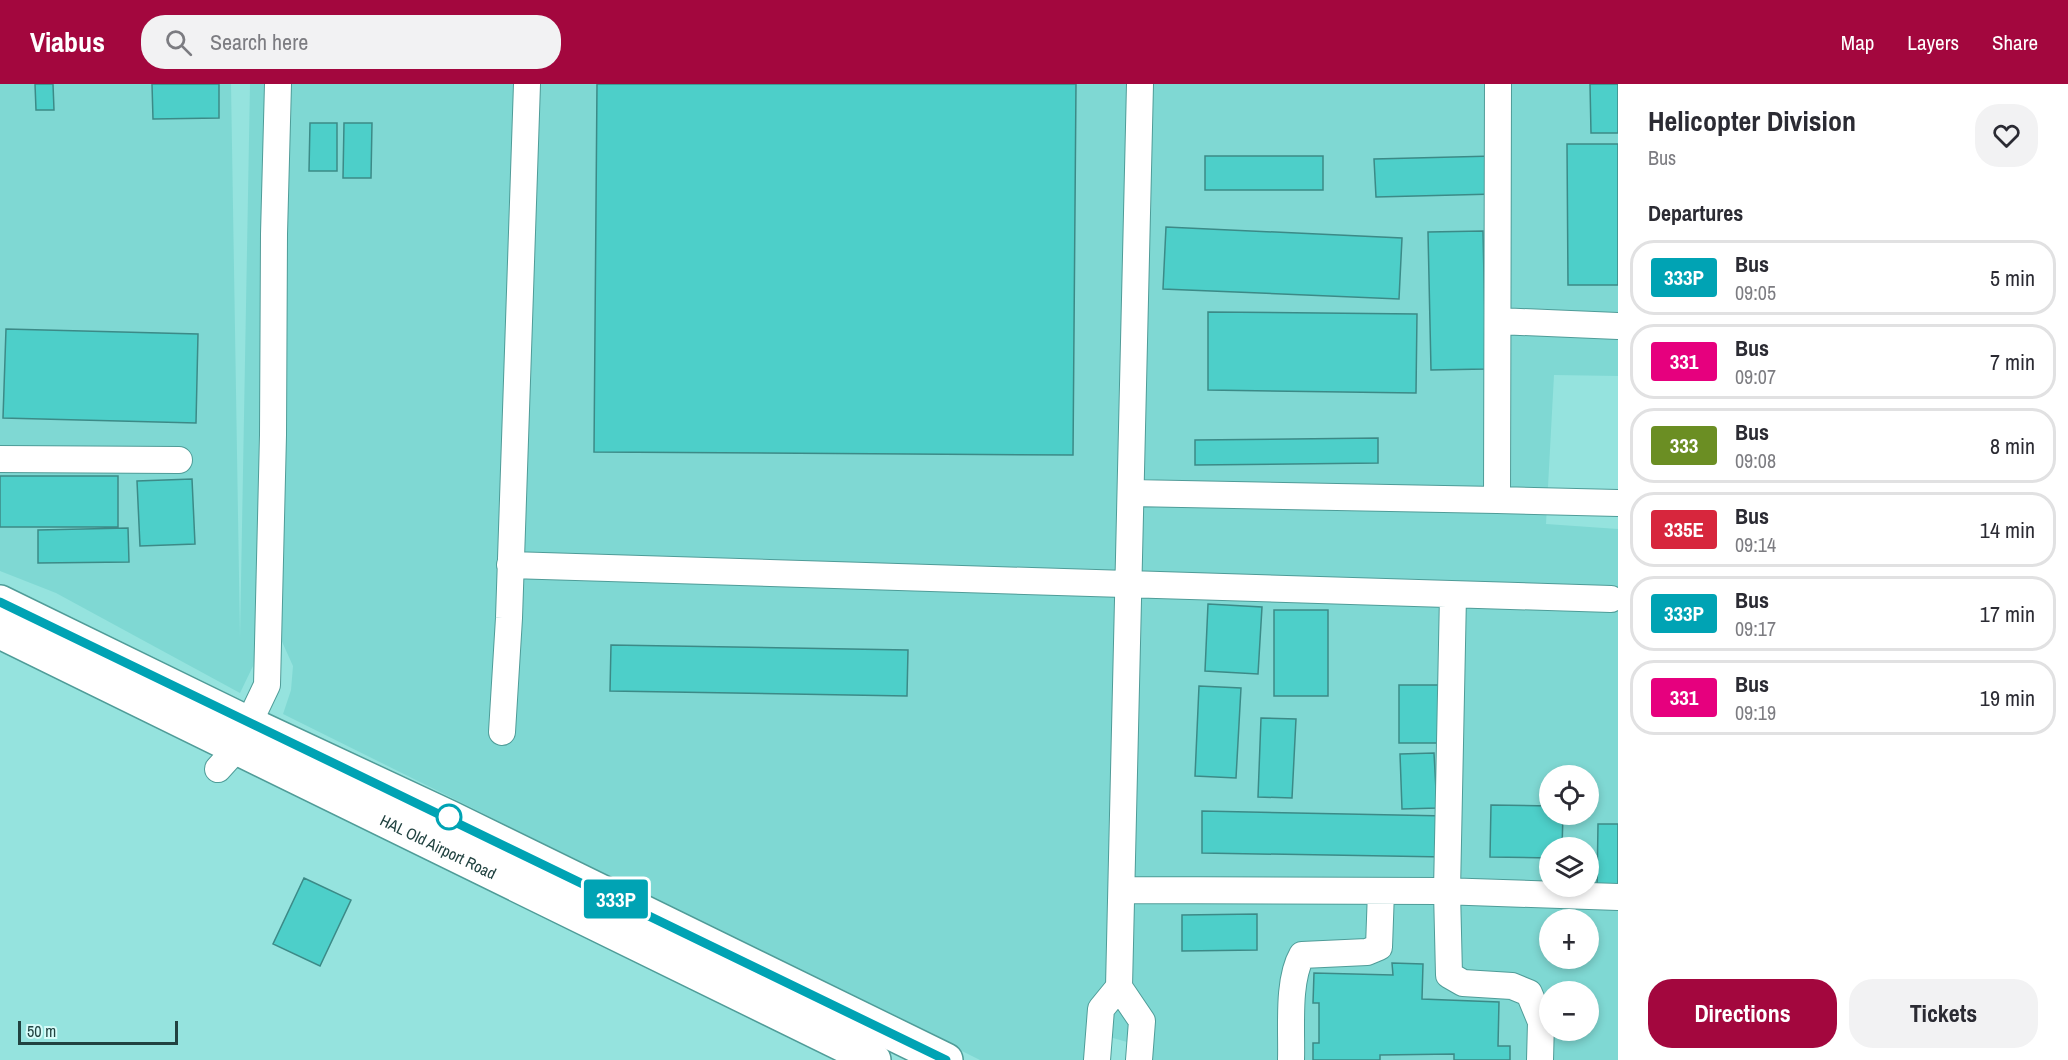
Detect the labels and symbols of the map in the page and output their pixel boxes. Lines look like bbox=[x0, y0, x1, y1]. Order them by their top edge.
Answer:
unlabelled marker bbox=[436, 804, 462, 830]
street label: HAL Old Airport Road bbox=[377, 809, 500, 884]
line badge: 333P bbox=[574, 880, 658, 918]
scale bar bbox=[18, 1018, 178, 1046]

